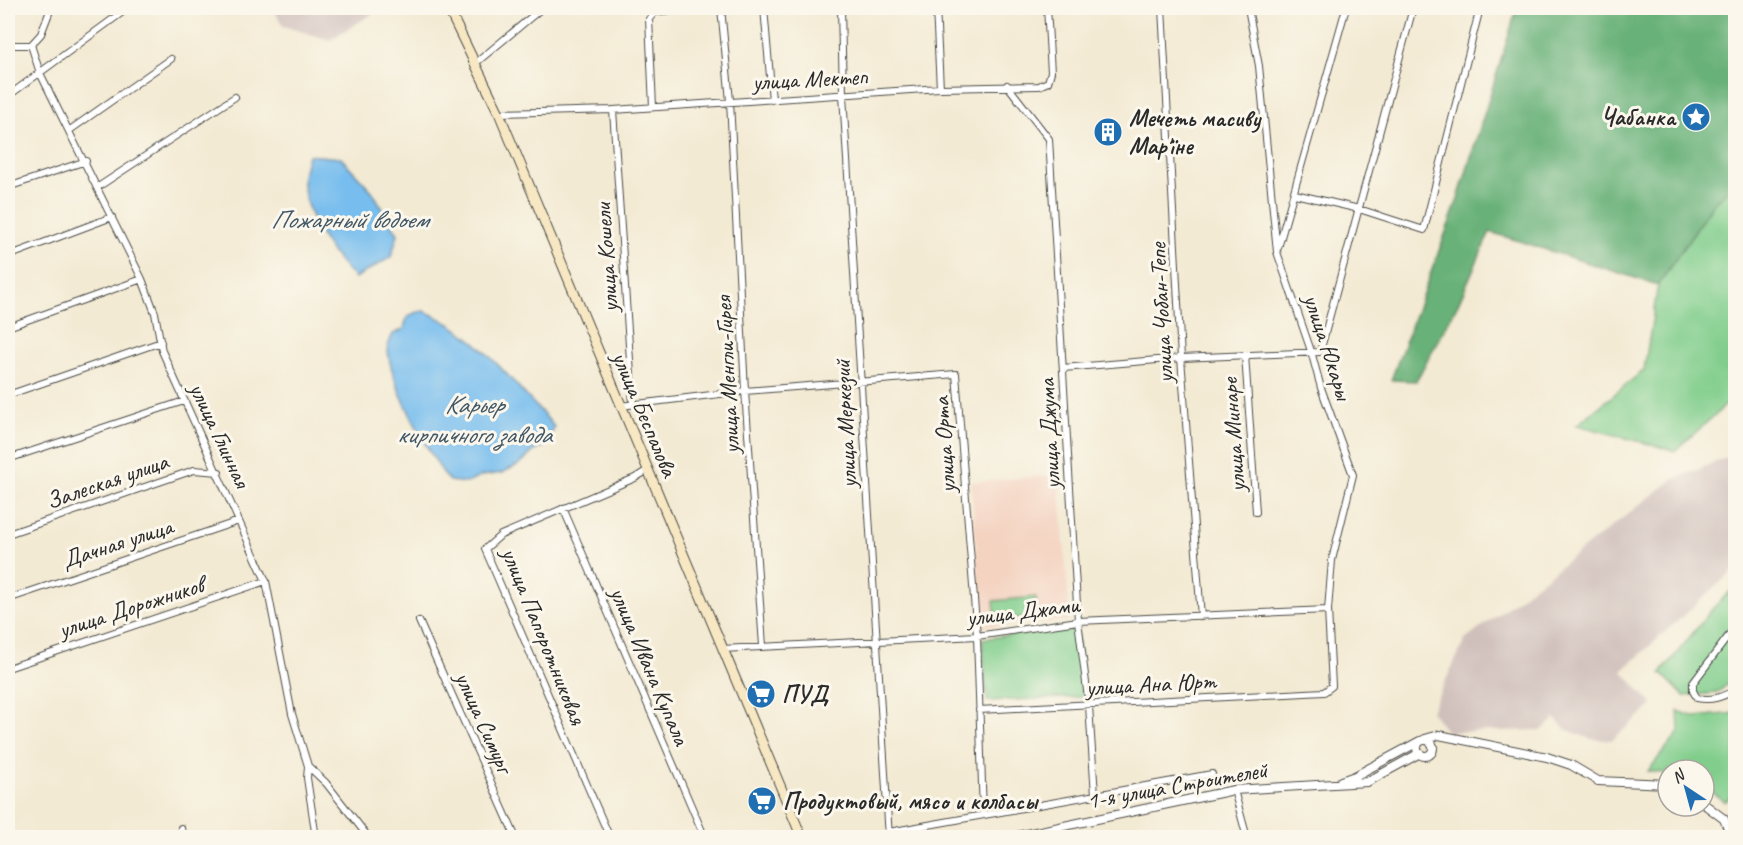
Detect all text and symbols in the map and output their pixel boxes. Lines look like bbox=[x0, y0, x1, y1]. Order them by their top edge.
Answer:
street label: улица Мектеп bbox=[749, 61, 870, 97]
place icon: Чабанка bbox=[1680, 101, 1712, 133]
place label: Чабанка bbox=[1600, 102, 1677, 132]
place label: Мечеть масиву Мар'їне bbox=[1129, 103, 1262, 161]
building icon: Мечеть масиву Мар'їне bbox=[1092, 116, 1124, 148]
street label: улица Кошели bbox=[587, 200, 625, 315]
water label: Пожарный водоем bbox=[271, 203, 432, 236]
street label: улица Чобан-Тепе bbox=[1142, 240, 1180, 386]
street label: улица Юкары bbox=[1296, 289, 1360, 406]
street label: улица Менгли-Гирея bbox=[708, 294, 746, 457]
street label: улица Беспалова bbox=[604, 345, 685, 482]
street label: улица Меркезий bbox=[827, 357, 863, 491]
street label: улица Минаре bbox=[1214, 375, 1252, 495]
street label: улица Глинная bbox=[182, 376, 258, 494]
street label: улица Джума bbox=[1031, 377, 1067, 492]
water label: Карьер кирпичного завода bbox=[397, 388, 554, 451]
street label: улица Орта bbox=[926, 394, 962, 496]
street label: Залеская улица bbox=[42, 446, 173, 516]
street label: Дачная улица bbox=[58, 510, 178, 575]
street label: улица Папоротниковая bbox=[494, 541, 594, 730]
street label: улица Дорожников bbox=[53, 568, 213, 645]
street label: улица Ивана Купала bbox=[602, 581, 697, 751]
street label: улица Джами bbox=[963, 589, 1083, 633]
street label: улица Симург bbox=[448, 665, 521, 780]
street label: улица Ана Юрт bbox=[1083, 666, 1218, 702]
supermarket icon: ПУД bbox=[745, 678, 777, 710]
place label: ПУД bbox=[782, 679, 830, 709]
street label: 1-я улица Строителей bbox=[1084, 754, 1272, 816]
north arrow bbox=[1656, 758, 1716, 818]
text: N bbox=[1668, 764, 1690, 788]
supermarket icon: Продуктовый, мясо и колбасы bbox=[746, 785, 778, 817]
place label: Продуктовый, мясо и колбасы bbox=[783, 786, 1039, 816]

